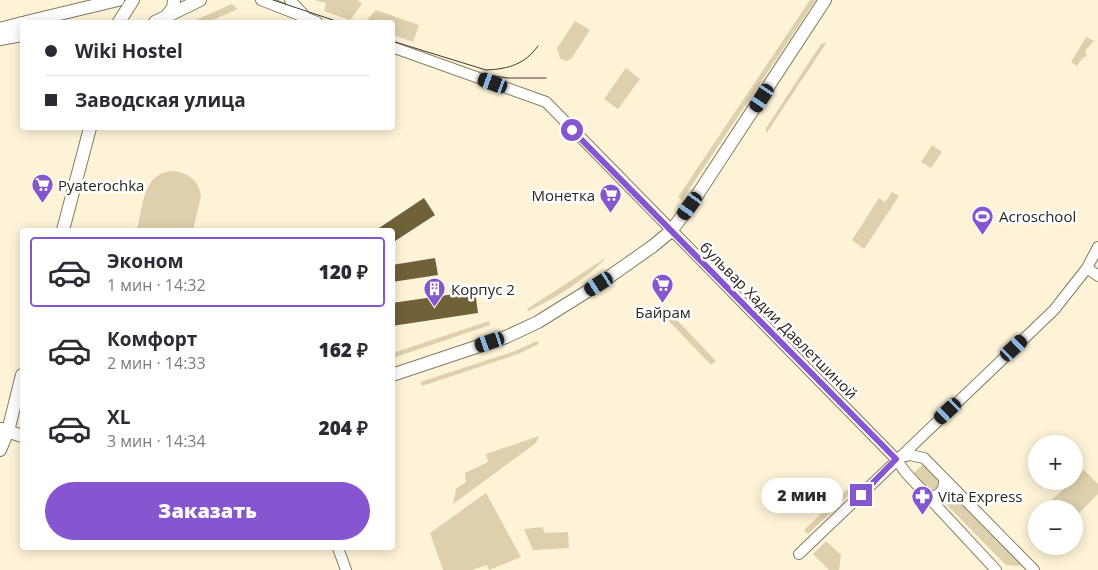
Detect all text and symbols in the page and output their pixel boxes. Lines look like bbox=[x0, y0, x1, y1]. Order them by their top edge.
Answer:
text: Wiki Hostel bbox=[75, 38, 183, 64]
car bbox=[476, 71, 509, 95]
car bbox=[747, 81, 776, 115]
text: Заводская улица bbox=[75, 87, 246, 113]
route start bbox=[561, 119, 583, 141]
supermarket icon: Pyaterochka bbox=[30, 173, 54, 204]
place label: Pyaterochka bbox=[58, 175, 144, 195]
supermarket icon: Монетка bbox=[599, 183, 623, 214]
place label: Монетка bbox=[531, 185, 595, 205]
car bbox=[675, 189, 704, 223]
sports icon: Acroschool bbox=[971, 204, 995, 235]
place label: Acroschool bbox=[999, 206, 1076, 226]
street label: бульвар Хадии Давлетшиной bbox=[696, 237, 862, 403]
text: Эконом bbox=[107, 248, 184, 274]
icon: car bbox=[47, 250, 92, 295]
text: 120 ₽ bbox=[319, 259, 368, 285]
car bbox=[582, 270, 615, 298]
supermarket icon: Байрам bbox=[651, 272, 675, 303]
text: 1 мин · 14:32 bbox=[107, 274, 206, 296]
building icon: Корпус 2 bbox=[423, 277, 447, 308]
place label: Корпус 2 bbox=[451, 279, 515, 299]
place label: Байрам bbox=[635, 302, 691, 322]
text: Комфорт bbox=[107, 326, 197, 352]
icon: car bbox=[47, 328, 92, 373]
car bbox=[473, 330, 506, 354]
car bbox=[997, 332, 1030, 364]
text: 162 ₽ bbox=[319, 337, 368, 363]
text: 2 мин · 14:33 bbox=[107, 352, 206, 374]
car bbox=[931, 395, 964, 427]
text: XL bbox=[107, 404, 130, 430]
icon: car bbox=[47, 406, 92, 451]
text: 204 ₽ bbox=[319, 415, 368, 441]
text: 3 мин · 14:34 bbox=[107, 430, 206, 452]
map controls bbox=[1028, 435, 1083, 555]
button: + bbox=[1028, 435, 1083, 490]
callout: 2 мин bbox=[761, 478, 844, 512]
button: Заказать bbox=[45, 482, 370, 540]
text: 2 мин bbox=[777, 484, 827, 506]
route end bbox=[850, 484, 872, 506]
pharmacy icon: Vita Express bbox=[910, 484, 934, 515]
place label: Vita Express bbox=[938, 486, 1023, 506]
button: − bbox=[1028, 500, 1083, 555]

